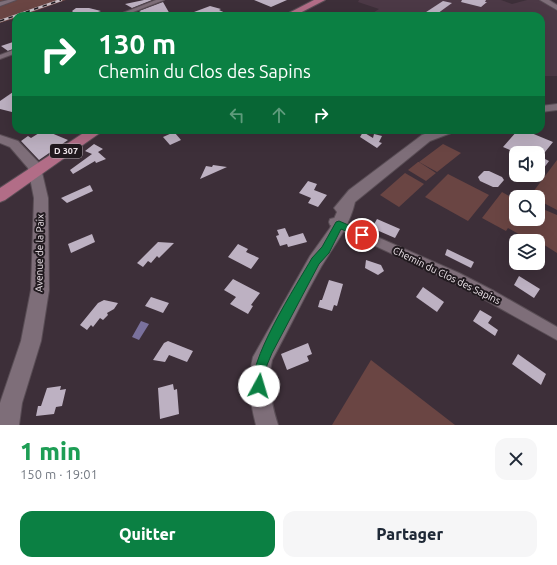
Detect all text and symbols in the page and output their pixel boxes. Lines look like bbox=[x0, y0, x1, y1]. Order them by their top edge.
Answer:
icon: right bbox=[32, 28, 84, 80]
text: 130 m bbox=[98, 28, 176, 59]
text: Chemin du Clos des Sapins bbox=[98, 61, 311, 81]
icon: left bbox=[226, 104, 248, 126]
icon: ahead bbox=[268, 104, 290, 126]
icon: right bbox=[310, 104, 332, 126]
road number: D 307 bbox=[50, 144, 82, 158]
map controls bbox=[509, 146, 545, 270]
button: sound bbox=[509, 146, 545, 182]
button: search bbox=[509, 190, 545, 226]
street label: Avenue de la Paix bbox=[33, 214, 46, 292]
pin bbox=[345, 218, 379, 252]
icon: arrive bbox=[351, 224, 373, 246]
button: layers bbox=[509, 234, 545, 270]
street label: Chemin du Clos des Sapins bbox=[391, 245, 502, 306]
position arrow bbox=[238, 365, 280, 407]
text: 1 min bbox=[20, 438, 81, 465]
button: close bbox=[495, 438, 537, 480]
text: 150 m · 19:01 bbox=[20, 467, 98, 481]
button: Quitter bbox=[20, 511, 275, 557]
button: Partager bbox=[283, 511, 537, 557]

